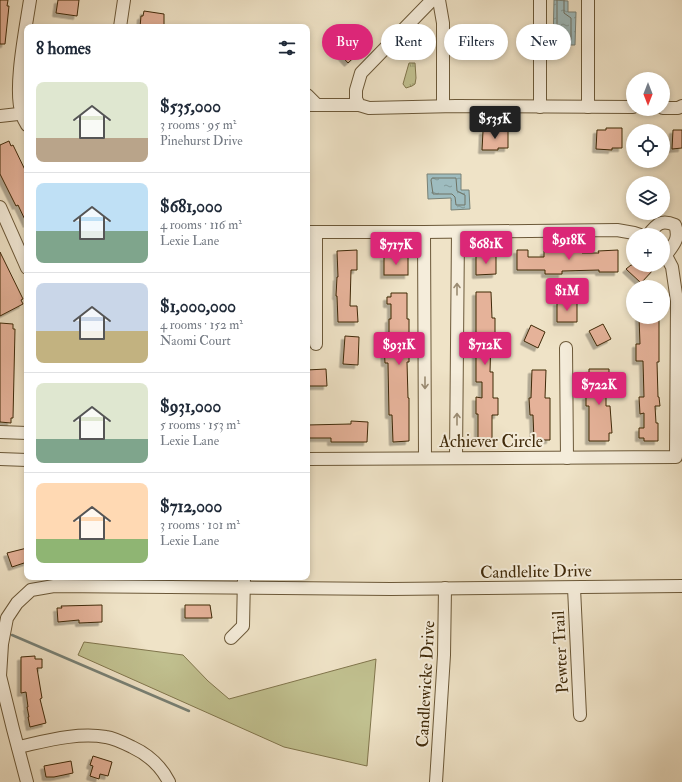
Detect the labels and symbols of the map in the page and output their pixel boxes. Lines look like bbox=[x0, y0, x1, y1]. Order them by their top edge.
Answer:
north arrow bbox=[626, 72, 670, 116]
pin: $535K bbox=[467, 106, 523, 140]
pin: $918K bbox=[541, 227, 597, 261]
pin: $681K bbox=[458, 231, 514, 265]
pin: $717K bbox=[368, 232, 424, 266]
pin: $1M bbox=[548, 278, 586, 312]
one-way arrow bbox=[453, 283, 461, 296]
pin: $931K bbox=[371, 332, 427, 366]
pin: $712K bbox=[457, 332, 513, 366]
pin: $722K bbox=[571, 372, 627, 406]
one-way arrow bbox=[421, 376, 428, 389]
one-way arrow bbox=[453, 413, 461, 426]
street label: Achiever Circle bbox=[438, 431, 543, 452]
street label: Candlelite Drive bbox=[480, 560, 592, 583]
street label: Pewter Trail bbox=[548, 610, 573, 694]
street label: Candlewicke Drive bbox=[412, 620, 439, 748]

